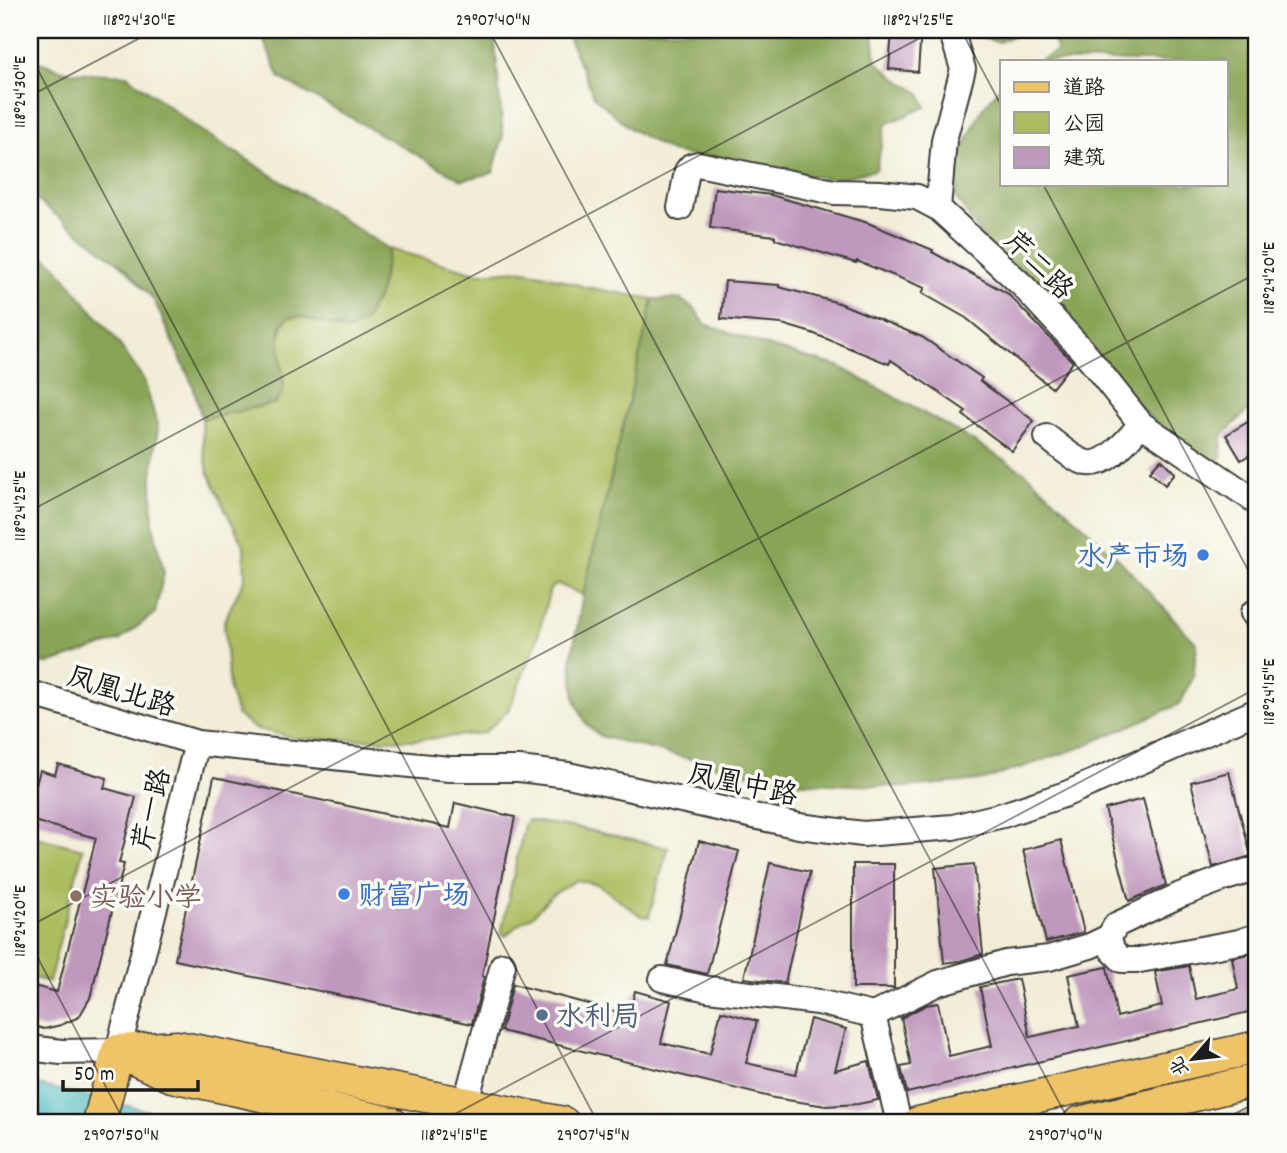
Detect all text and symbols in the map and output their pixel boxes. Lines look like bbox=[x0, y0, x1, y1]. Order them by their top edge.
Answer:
text: 118°24'30"E bbox=[103, 9, 175, 34]
text: 29°07'40"N bbox=[456, 9, 530, 34]
text: 118°24'25"E bbox=[883, 9, 953, 34]
text: 118°24'30"E bbox=[9, 56, 34, 128]
legend bbox=[1000, 60, 1228, 186]
text: 道路 bbox=[1063, 75, 1105, 105]
text: 公园 bbox=[1063, 111, 1105, 141]
text: 建筑 bbox=[1063, 145, 1105, 175]
street label: 芹二路 bbox=[993, 224, 1080, 311]
text: 118°24'20"E bbox=[1258, 242, 1283, 314]
text: 118°24'25"E bbox=[9, 471, 34, 541]
place label: 水产市场 bbox=[1077, 540, 1189, 580]
marker: 水产市场 bbox=[1195, 547, 1211, 563]
street label: 凤凰北路 bbox=[61, 659, 180, 730]
text: 118°24'15"E bbox=[1258, 659, 1283, 725]
street label: 凤凰中路 bbox=[683, 757, 801, 819]
street label: 芹一路 bbox=[125, 765, 184, 856]
place label: 财富广场 bbox=[358, 879, 470, 919]
place label: 实验小学 bbox=[90, 881, 202, 921]
text: 118°24'20"E bbox=[9, 885, 34, 957]
marker: 财富广场 bbox=[336, 886, 352, 902]
marker: 实验小学 bbox=[68, 888, 84, 904]
place label: 水利局 bbox=[556, 1000, 640, 1040]
marker: 水利局 bbox=[534, 1007, 550, 1023]
north arrow bbox=[1158, 1024, 1228, 1094]
scale bar bbox=[63, 1048, 198, 1092]
text: 北 bbox=[1165, 1051, 1197, 1080]
text: 50 m bbox=[74, 1061, 114, 1091]
text: 29°07'50"N bbox=[83, 1124, 159, 1149]
text: 118°24'15"E bbox=[421, 1124, 487, 1149]
text: 29°07'45"N bbox=[556, 1124, 630, 1149]
text: 29°07'40"N bbox=[1028, 1124, 1102, 1149]

